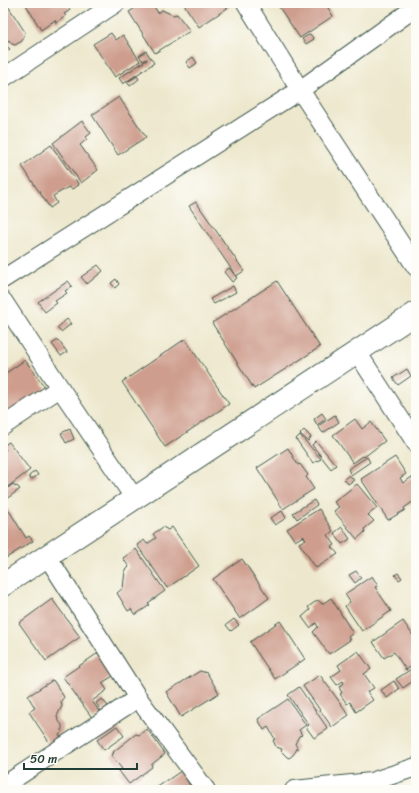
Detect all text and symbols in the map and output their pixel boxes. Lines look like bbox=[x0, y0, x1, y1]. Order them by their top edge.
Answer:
scale bar bbox=[24, 745, 137, 771]
text: 50 m bbox=[30, 748, 57, 770]

